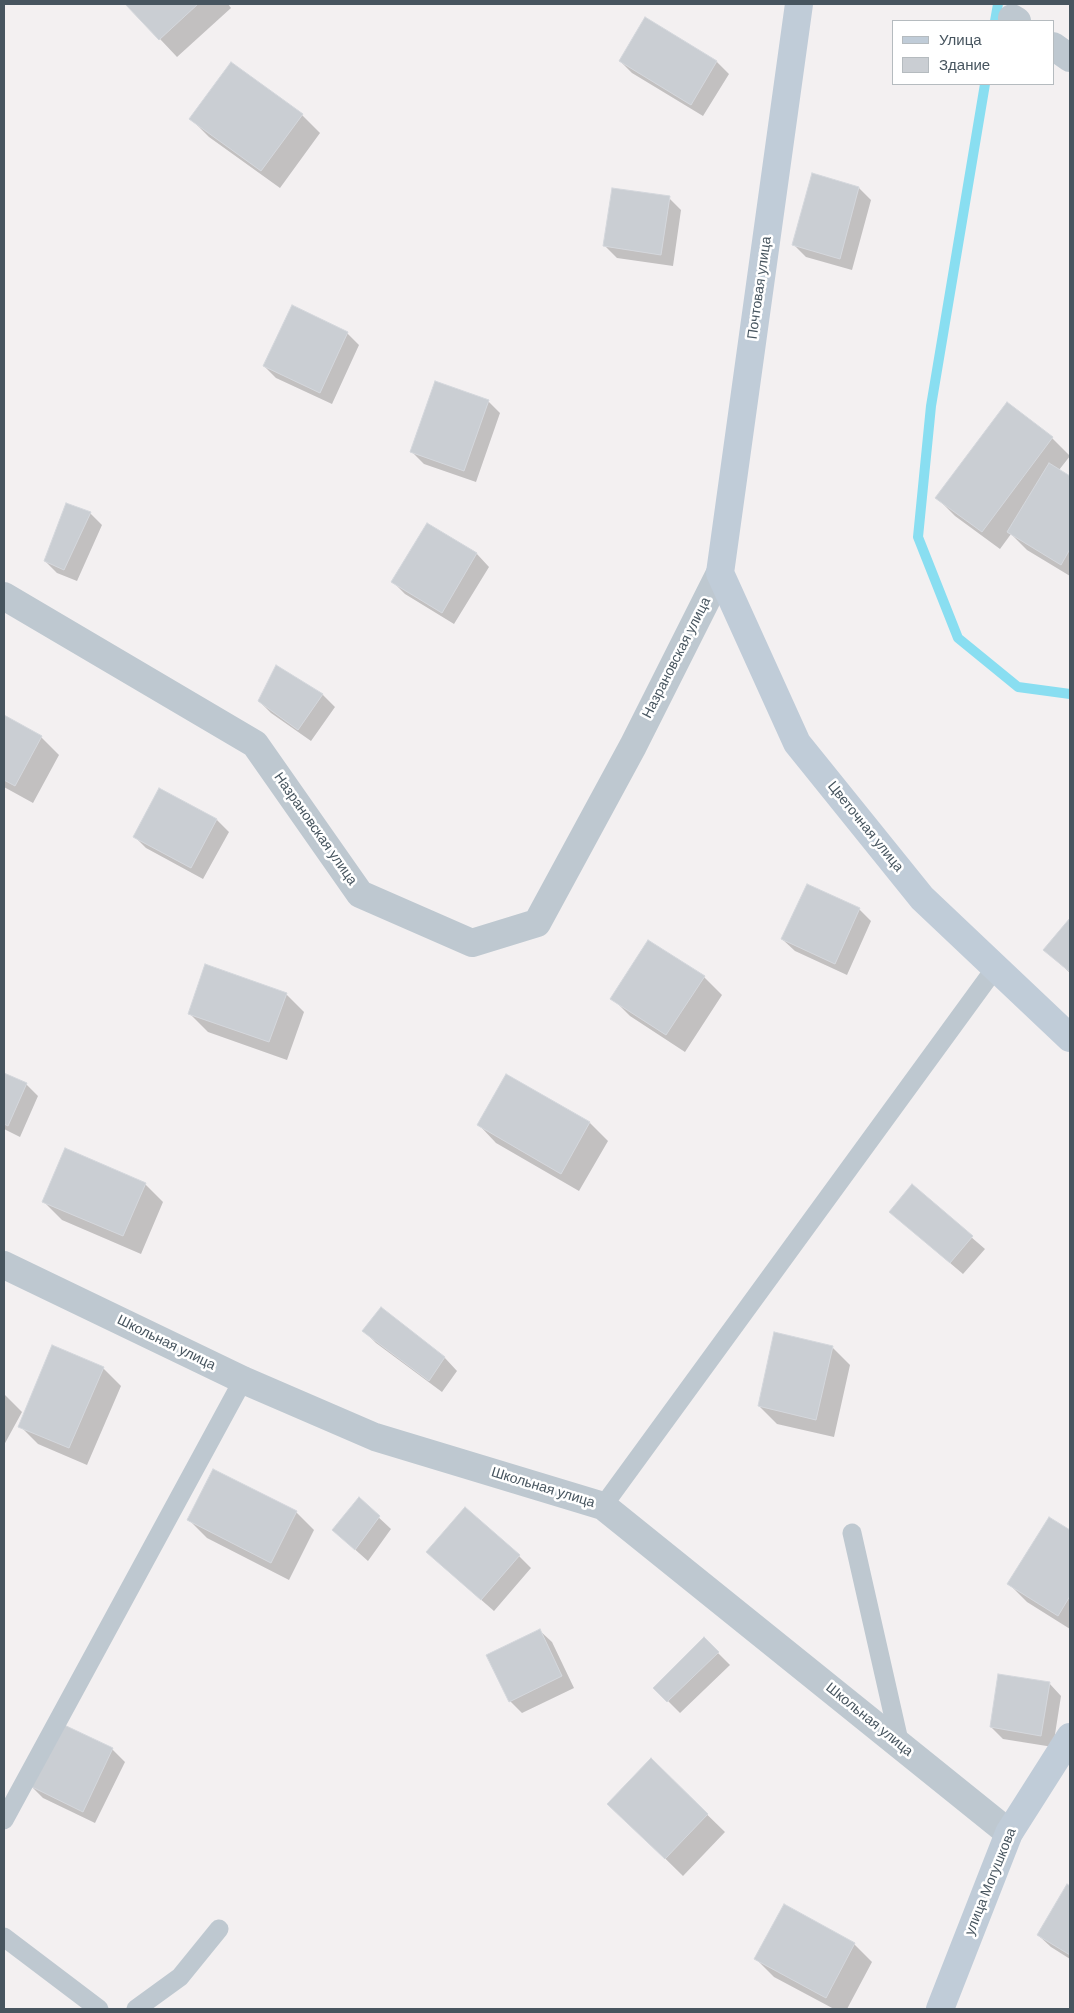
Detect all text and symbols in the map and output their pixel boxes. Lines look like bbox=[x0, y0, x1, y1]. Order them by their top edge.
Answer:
legend bbox=[892, 20, 1054, 85]
text: Улица bbox=[939, 30, 982, 50]
text: Здание bbox=[939, 55, 990, 75]
street label: Почтовая улица bbox=[744, 235, 776, 341]
street label: Назрановская улица bbox=[639, 595, 715, 721]
street label: Назрановская улица bbox=[270, 769, 360, 889]
street label: Цветочная улица bbox=[823, 778, 907, 876]
street label: Школьная улица bbox=[114, 1312, 218, 1374]
street label: Школьная улица bbox=[489, 1464, 597, 1512]
street label: Школьная улица bbox=[822, 1680, 916, 1760]
street label: улица Могушкова bbox=[962, 1826, 1020, 1938]

